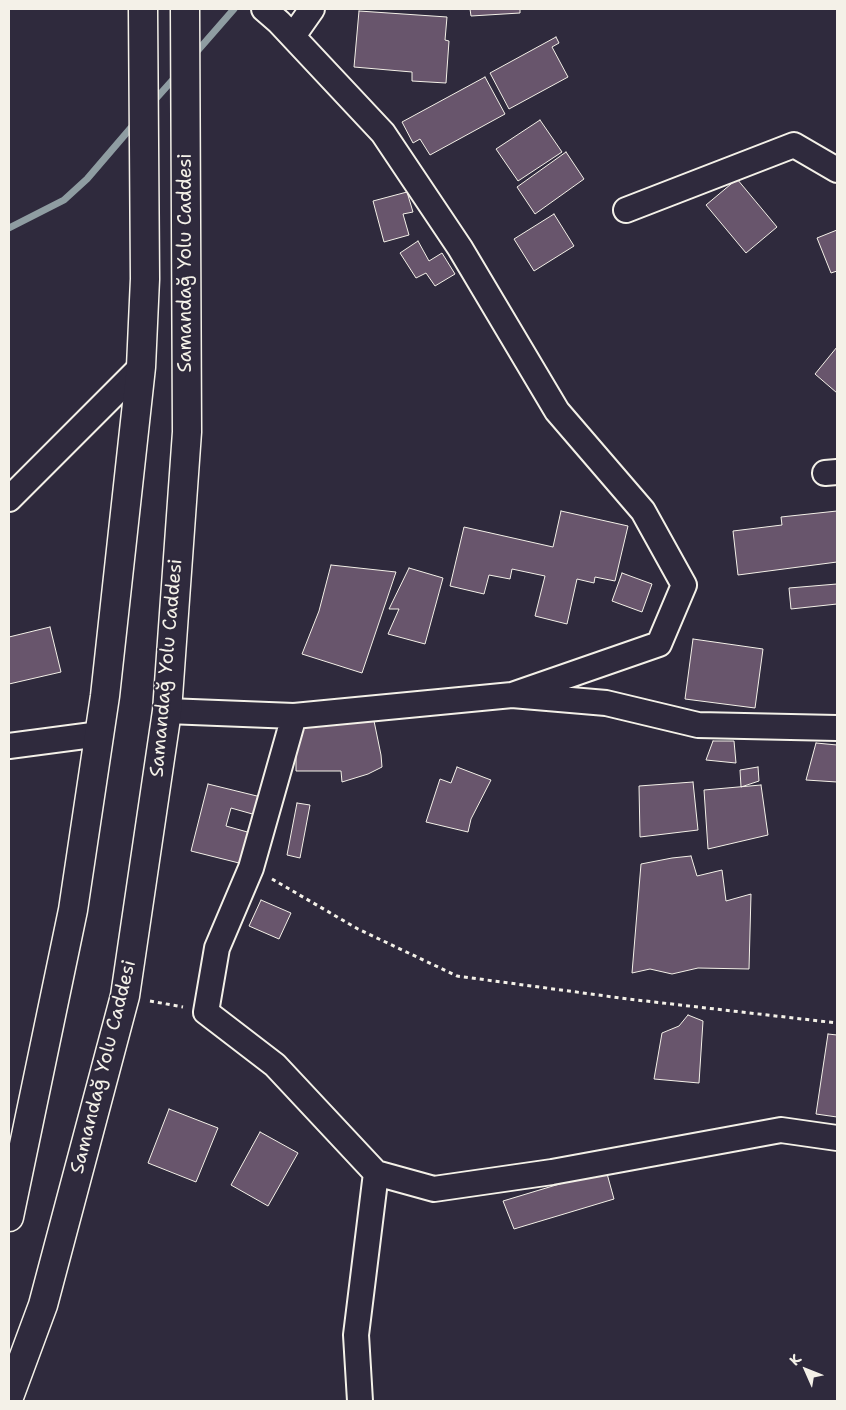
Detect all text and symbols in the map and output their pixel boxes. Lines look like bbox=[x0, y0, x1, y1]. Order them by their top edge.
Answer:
street label: Samandağ Yolu Caddesi bbox=[175, 153, 197, 373]
street label: Samandağ Yolu Caddesi bbox=[146, 558, 188, 778]
street label: Samandağ Yolu Caddesi bbox=[66, 958, 142, 1176]
north arrow bbox=[781, 1345, 831, 1395]
text: K bbox=[785, 1350, 805, 1369]

